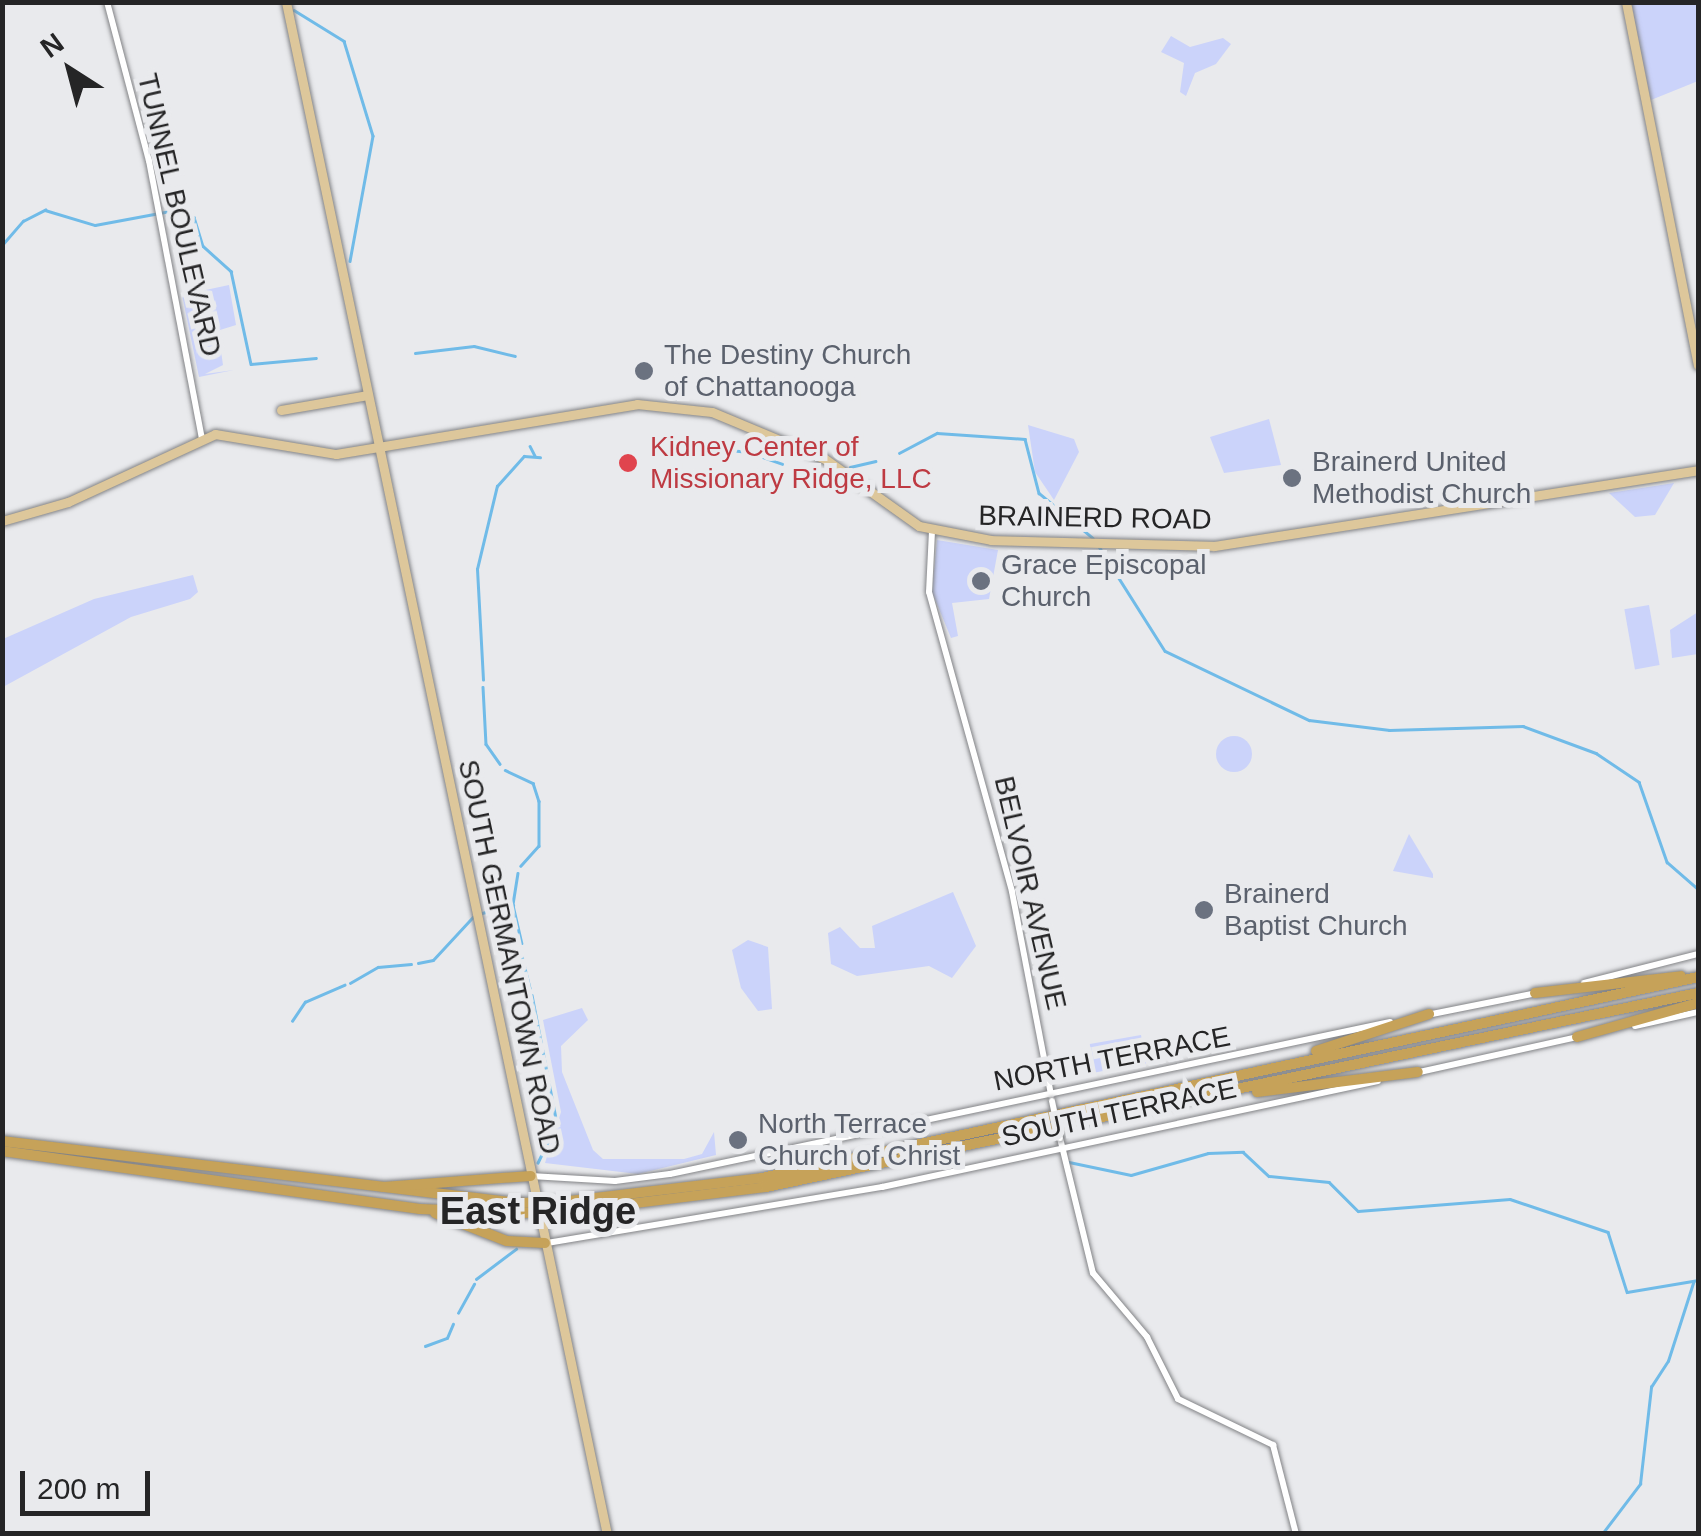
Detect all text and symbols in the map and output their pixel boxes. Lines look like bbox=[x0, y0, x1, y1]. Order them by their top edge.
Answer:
north arrow bbox=[20, 20, 120, 120]
text: N bbox=[35, 27, 69, 64]
street label: TUNNEL BOULEVARD bbox=[130, 70, 228, 360]
place label: The Destiny Church of Chattanooga bbox=[664, 338, 911, 404]
marker: The Destiny Church of Chattanooga bbox=[633, 360, 655, 382]
place label: Kidney Center of Missionary Ridge, LLC bbox=[650, 430, 932, 496]
place label: Brainerd United Methodist Church bbox=[1312, 445, 1531, 511]
marker: Kidney Center of Missionary Ridge, LLC bbox=[615, 450, 641, 476]
marker: Brainerd United Methodist Church bbox=[1281, 467, 1303, 489]
street label: BRAINERD ROAD bbox=[978, 499, 1212, 537]
place label: Grace Episcopal Church bbox=[1001, 548, 1206, 614]
marker: Grace Episcopal Church bbox=[970, 570, 992, 592]
street label: SOUTH GERMANTOWN ROAD bbox=[451, 757, 567, 1157]
street label: BELVOIR AVENUE bbox=[987, 772, 1073, 1014]
place label: Brainerd Baptist Church bbox=[1224, 877, 1408, 943]
marker: Brainerd Baptist Church bbox=[1193, 899, 1215, 921]
street label: NORTH TERRACE bbox=[991, 1020, 1233, 1098]
street label: SOUTH TERRACE bbox=[998, 1072, 1240, 1154]
place label: North Terrace Church of Christ bbox=[758, 1107, 960, 1173]
marker: North Terrace Church of Christ bbox=[727, 1129, 749, 1151]
district label: East Ridge bbox=[440, 1189, 636, 1235]
scale bar bbox=[25, 1451, 155, 1513]
text: 200 m bbox=[37, 1472, 120, 1505]

